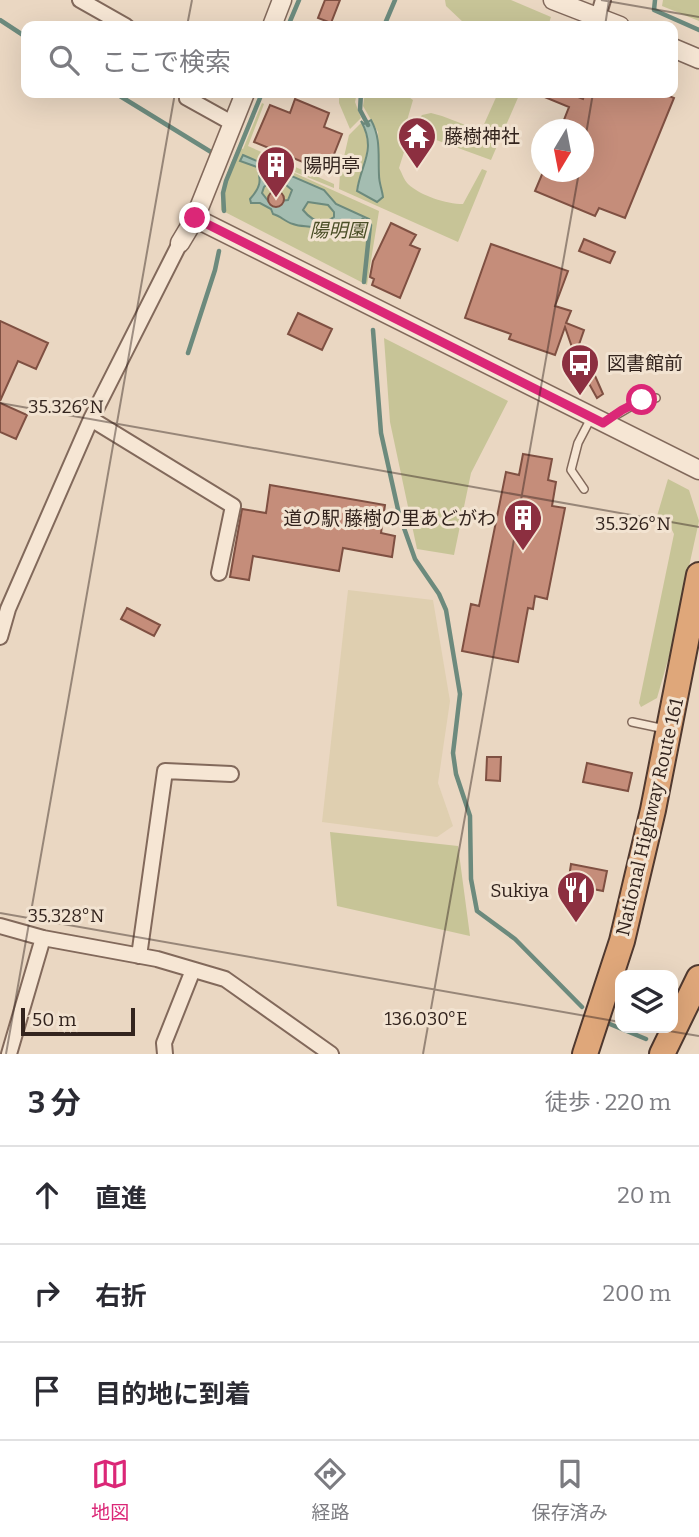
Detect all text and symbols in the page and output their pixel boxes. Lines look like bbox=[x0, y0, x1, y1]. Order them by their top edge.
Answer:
search box bbox=[21, 21, 678, 98]
icon: search bbox=[45, 41, 83, 79]
text: ここで検索 bbox=[101, 47, 231, 78]
temple icon: 藤樹神社 bbox=[396, 115, 438, 170]
north arrow bbox=[531, 119, 594, 182]
place label: 藤樹神社 bbox=[444, 125, 520, 148]
building icon: 陽明亭 bbox=[255, 144, 297, 199]
place label: 陽明亭 bbox=[303, 154, 360, 177]
route end bbox=[179, 202, 210, 233]
park label: 陽明園 bbox=[309, 219, 369, 242]
bus stop icon: 図書館前 bbox=[559, 342, 601, 397]
place label: 図書館前 bbox=[607, 352, 683, 375]
route start bbox=[626, 384, 657, 415]
text: 35.326°N bbox=[28, 396, 104, 418]
building icon: 道の駅 藤樹の里あどがわ bbox=[502, 497, 544, 552]
place label: 道の駅 藤樹の里あどがわ bbox=[283, 507, 496, 530]
text: 35.326°N bbox=[595, 513, 671, 535]
street label: National Highway Route 161 bbox=[611, 696, 688, 938]
restaurant icon: Sukiya bbox=[555, 869, 597, 924]
place label: Sukiya bbox=[490, 879, 550, 902]
text: 35.328°N bbox=[28, 905, 104, 927]
map controls bbox=[615, 970, 678, 1033]
button: layers bbox=[615, 970, 678, 1033]
scale bar bbox=[21, 1005, 135, 1037]
text: 50 m bbox=[32, 1008, 76, 1031]
text: 136.030°E bbox=[384, 1008, 468, 1030]
text: 3 分 bbox=[28, 1085, 81, 1121]
text: 徒歩 · 220 m bbox=[545, 1088, 671, 1116]
icon: ahead bbox=[28, 1176, 66, 1214]
text: 20 m bbox=[617, 1181, 671, 1209]
text: 直進 bbox=[95, 1183, 147, 1214]
icon: right bbox=[28, 1274, 66, 1312]
text: 200 m bbox=[602, 1279, 671, 1307]
text: 右折 bbox=[95, 1281, 147, 1312]
icon: arrive bbox=[28, 1372, 66, 1410]
text: 目的地に到着 bbox=[95, 1379, 251, 1410]
tab: 地図 bbox=[91, 1455, 129, 1524]
tab: 経路 bbox=[311, 1455, 350, 1524]
tab: 保存済み bbox=[532, 1455, 608, 1524]

